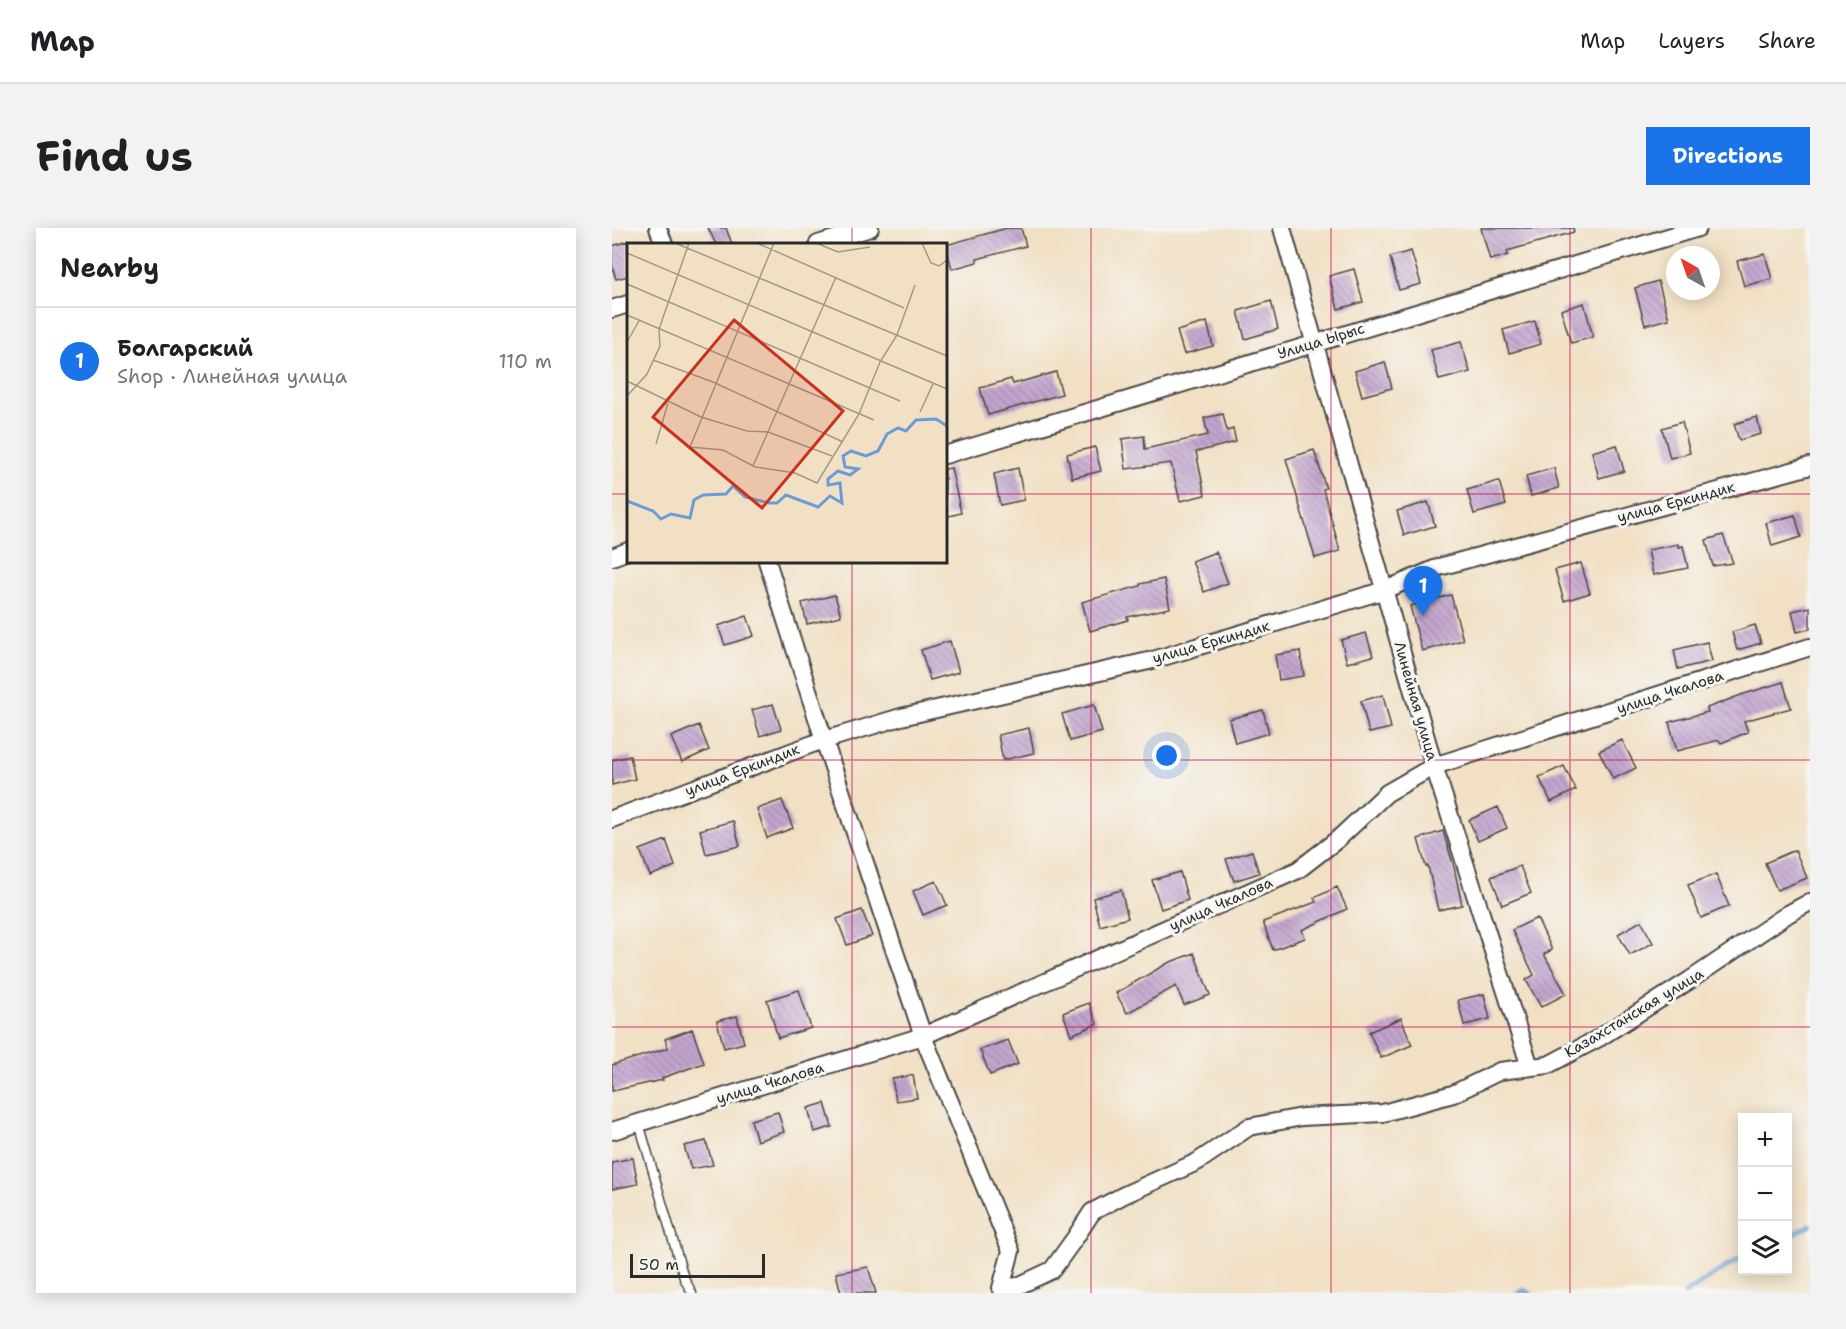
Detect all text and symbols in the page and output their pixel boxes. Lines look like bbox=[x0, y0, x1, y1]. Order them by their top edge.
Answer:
text: Map bbox=[30, 22, 95, 60]
text: Map bbox=[1580, 27, 1625, 55]
text: Layers bbox=[1658, 27, 1725, 55]
text: Share bbox=[1758, 27, 1816, 55]
button: Directions bbox=[1646, 127, 1810, 185]
text: Find us bbox=[36, 128, 193, 184]
inset map bbox=[627, 243, 946, 562]
north arrow bbox=[1666, 246, 1720, 300]
text: Nearby bbox=[60, 250, 159, 285]
street label: Улица Ырыс bbox=[1275, 318, 1367, 364]
text: Болгарский bbox=[117, 334, 253, 363]
text: 1 bbox=[75, 348, 84, 374]
text: 110 m bbox=[498, 348, 552, 374]
text: Shop · Линейная улица bbox=[117, 363, 347, 389]
street label: улица Еркиндик bbox=[1615, 477, 1737, 527]
pin: 1 bbox=[1404, 566, 1442, 616]
street label: улица Еркиндик bbox=[1150, 616, 1272, 668]
street label: Линейная улица bbox=[1389, 639, 1443, 764]
street label: улица Чкалова bbox=[1614, 665, 1727, 719]
street label: улица Еркиндик bbox=[682, 739, 802, 801]
your location bbox=[1152, 741, 1181, 770]
street label: улица Чкалова bbox=[1166, 872, 1276, 936]
street label: Казахстанская улица bbox=[1561, 963, 1708, 1062]
street label: улица Чкалова bbox=[714, 1057, 827, 1109]
map controls bbox=[1738, 1113, 1792, 1275]
button: + bbox=[1738, 1113, 1792, 1167]
button: − bbox=[1738, 1167, 1792, 1221]
button: layers bbox=[1738, 1221, 1792, 1275]
scale bar bbox=[630, 1251, 765, 1278]
text: 50 m bbox=[639, 1254, 679, 1275]

